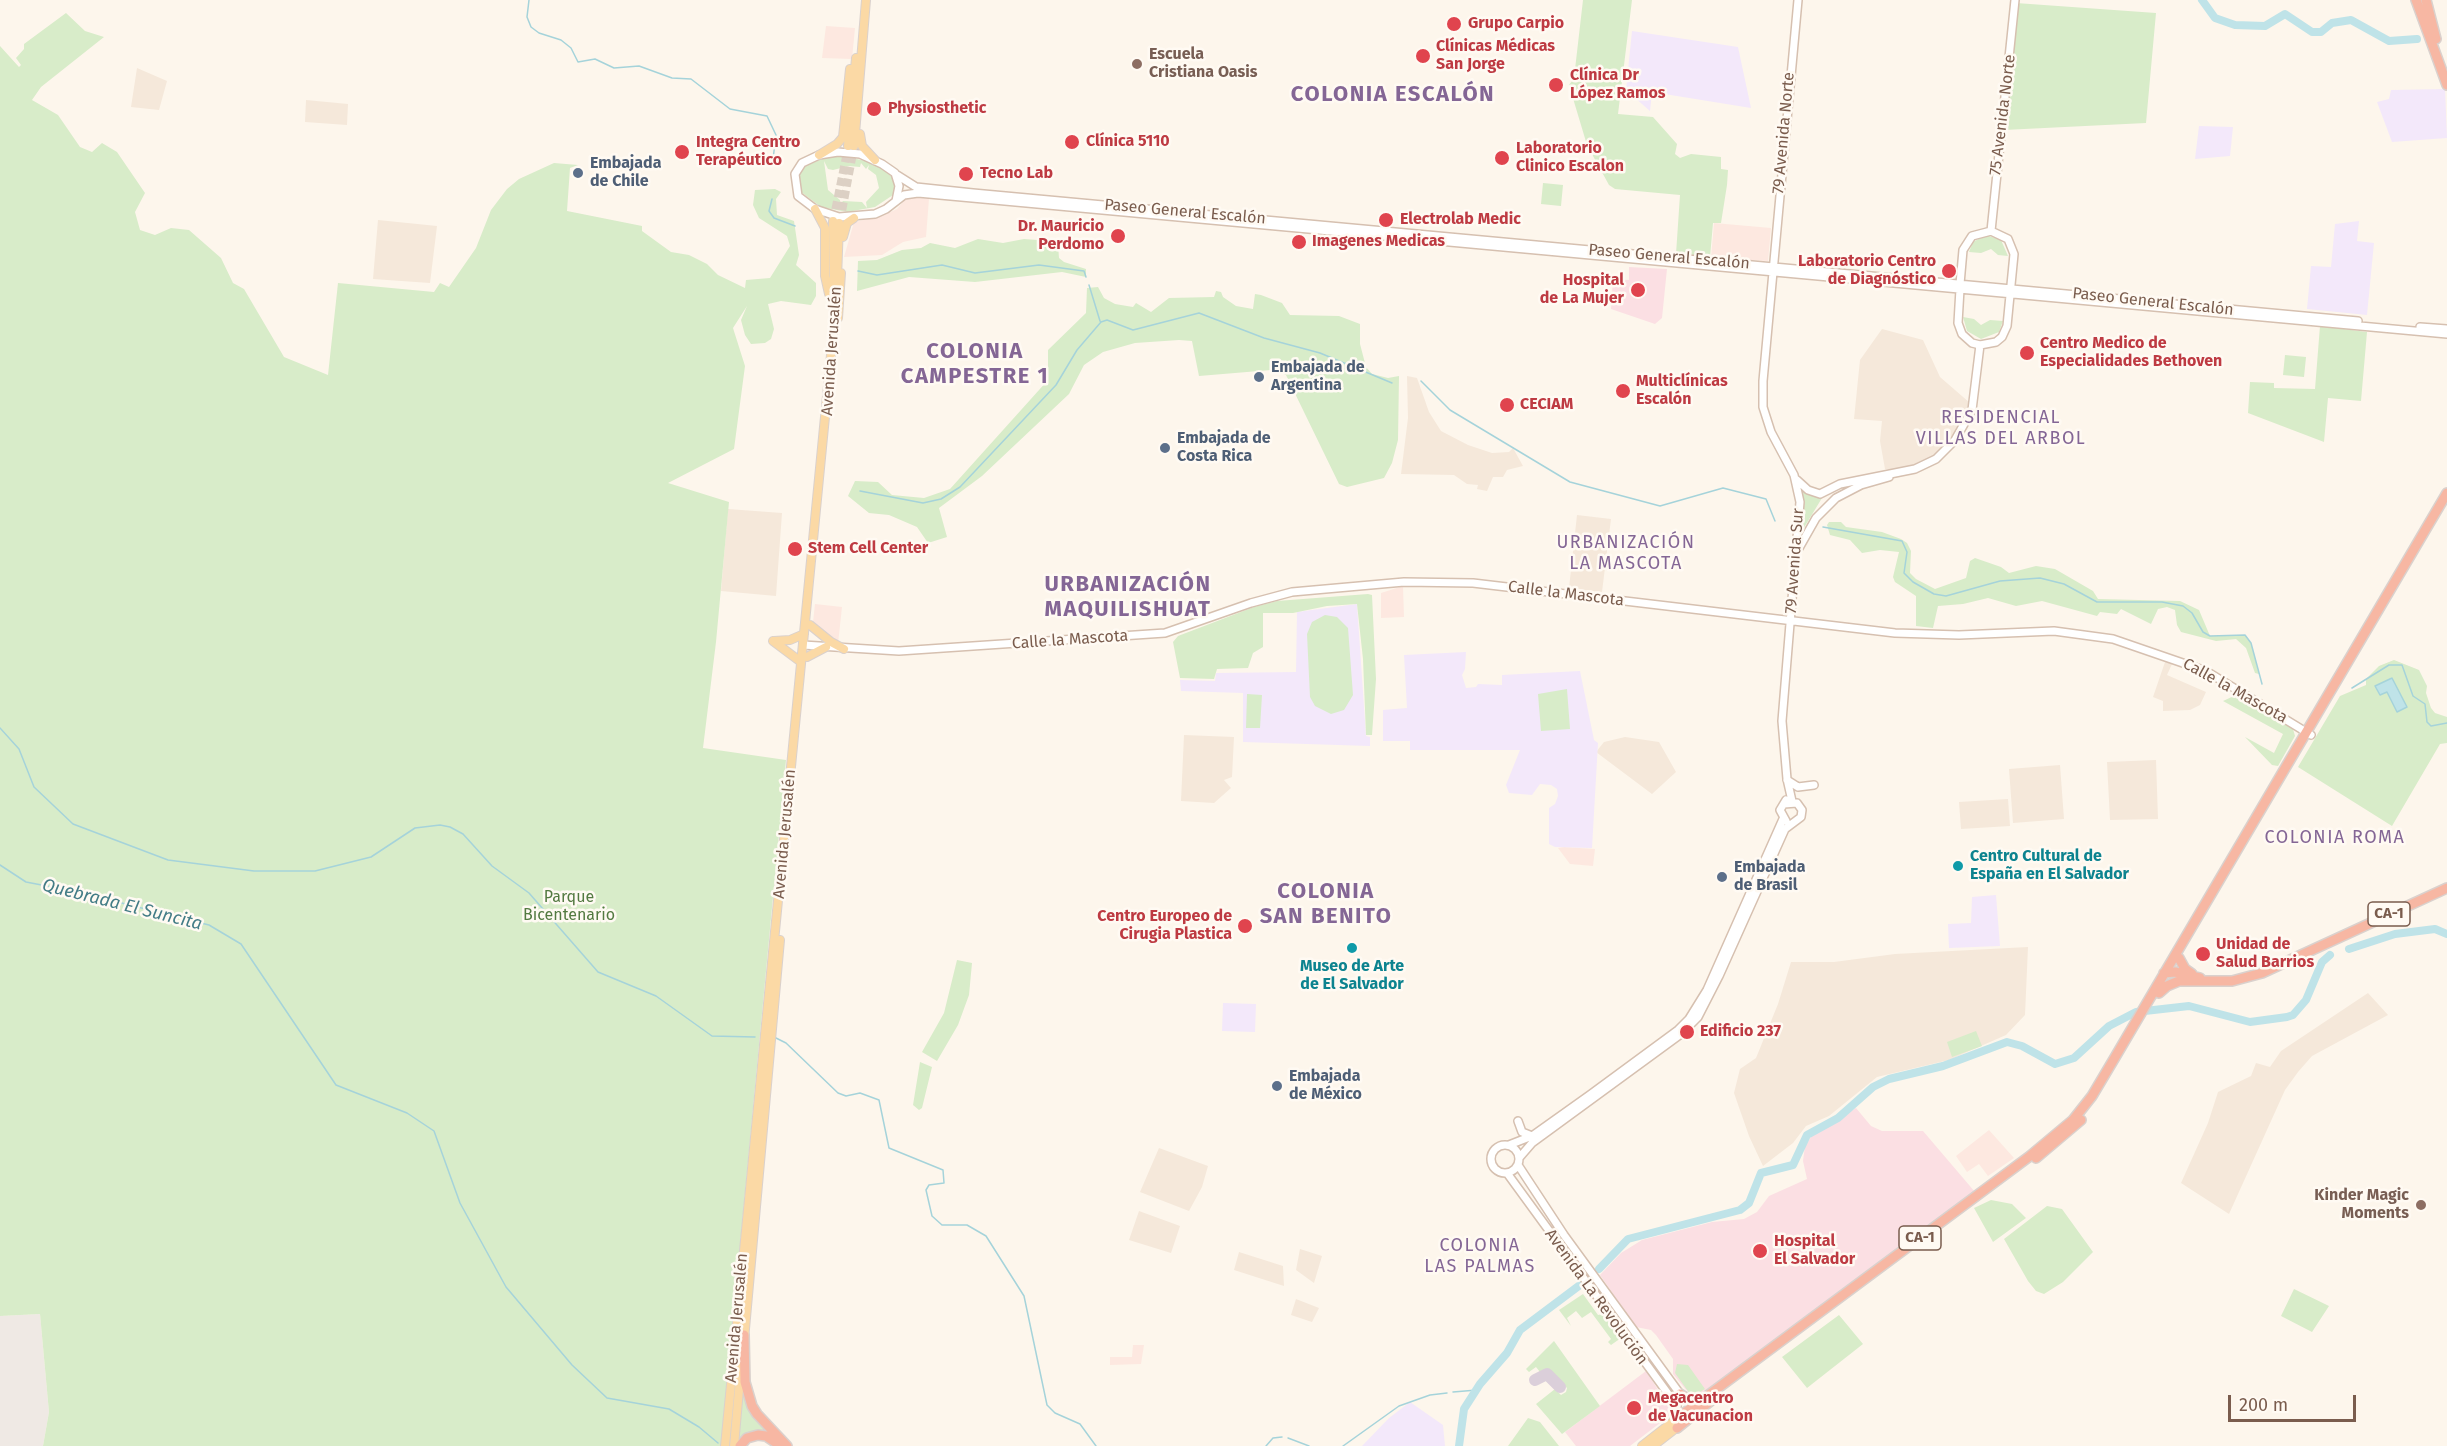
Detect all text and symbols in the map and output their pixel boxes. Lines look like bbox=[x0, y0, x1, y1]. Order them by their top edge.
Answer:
place label: Grupo Carpio bbox=[1468, 14, 1564, 34]
marker: Grupo Carpio bbox=[1445, 15, 1463, 33]
place label: Clínicas Médicas San Jorge bbox=[1436, 37, 1555, 75]
place label: Escuela Cristiana Oasis bbox=[1149, 45, 1257, 83]
marker: Clínicas Médicas San Jorge bbox=[1414, 47, 1432, 65]
street label: 75 Avenida Norte bbox=[1986, 53, 2020, 177]
marker: Escuela Cristiana Oasis bbox=[1130, 57, 1144, 71]
place label: Clínica Dr López Ramos bbox=[1570, 66, 1666, 104]
street label: 79 Avenida Norte bbox=[1769, 71, 1799, 195]
marker: Clínica Dr López Ramos bbox=[1547, 76, 1565, 94]
district label: COLONIA ESCALÓN bbox=[1291, 82, 1495, 108]
place label: Physiosthetic bbox=[888, 99, 986, 119]
marker: Physiosthetic bbox=[865, 100, 883, 118]
place label: Clínica 5110 bbox=[1086, 132, 1170, 152]
place label: Integra Centro Terapéutico bbox=[696, 133, 800, 171]
marker: Clínica 5110 bbox=[1063, 133, 1081, 151]
place label: Laboratorio Clinico Escalon bbox=[1516, 139, 1624, 177]
marker: Integra Centro Terapéutico bbox=[673, 143, 691, 161]
marker: Laboratorio Clinico Escalon bbox=[1493, 149, 1511, 167]
place label: Embajada de Chile bbox=[590, 154, 661, 192]
place label: Tecno Lab bbox=[980, 164, 1053, 184]
marker: Tecno Lab bbox=[957, 165, 975, 183]
marker: Embajada de Chile bbox=[571, 166, 585, 180]
street label: Paseo General Escalón bbox=[1103, 195, 1267, 229]
place label: Electrolab Medic bbox=[1400, 210, 1521, 230]
marker: Electrolab Medic bbox=[1377, 211, 1395, 229]
place label: Dr. Mauricio Perdomo bbox=[1018, 217, 1104, 255]
marker: Dr. Mauricio Perdomo bbox=[1109, 227, 1127, 245]
place label: Imagenes Medicas bbox=[1312, 232, 1445, 252]
marker: Imagenes Medicas bbox=[1290, 233, 1308, 251]
street label: Paseo General Escalón bbox=[1587, 240, 1751, 274]
place label: Laboratorio Centro de Diagnóstico bbox=[1798, 252, 1936, 290]
marker: Laboratorio Centro de Diagnóstico bbox=[1940, 262, 1958, 280]
place label: Hospital de La Mujer bbox=[1540, 271, 1624, 309]
marker: Hospital de La Mujer bbox=[1629, 281, 1647, 299]
street label: Paseo General Escalón bbox=[2071, 284, 2235, 320]
street label: Avenida Jerusalén bbox=[818, 286, 846, 416]
place label: Centro Medico de Especialidades Bethoven bbox=[2040, 334, 2222, 372]
district label: COLONIA CAMPESTRE 1 bbox=[901, 339, 1049, 390]
marker: Centro Medico de Especialidades Bethoven bbox=[2018, 344, 2036, 362]
place label: Embajada de Argentina bbox=[1271, 358, 1365, 396]
marker: Embajada de Argentina bbox=[1252, 370, 1266, 384]
place label: Multiclínicas Escalón bbox=[1636, 372, 1728, 410]
marker: Multiclínicas Escalón bbox=[1614, 382, 1632, 400]
place label: CECIAM bbox=[1520, 395, 1573, 415]
marker: CECIAM bbox=[1498, 396, 1516, 414]
district label: RESIDENCIAL VILLAS DEL ARBOL bbox=[1916, 407, 2086, 450]
place label: Embajada de Costa Rica bbox=[1177, 429, 1271, 467]
marker: Embajada de Costa Rica bbox=[1158, 441, 1172, 455]
street label: 79 Avenida Sur bbox=[1782, 508, 1808, 614]
district label: URBANIZACIÓN LA MASCOTA bbox=[1556, 532, 1696, 574]
place label: Stem Cell Center bbox=[808, 539, 928, 559]
marker: Stem Cell Center bbox=[786, 540, 804, 558]
district label: URBANIZACIÓN MAQUILISHUAT bbox=[1045, 572, 1211, 624]
street label: Calle la Mascota bbox=[1507, 577, 1625, 611]
street label: Calle la Mascota bbox=[1011, 626, 1129, 654]
street label: Calle la Mascota bbox=[2179, 654, 2291, 728]
street label: Avenida Jerusalén bbox=[770, 769, 800, 899]
district label: COLONIA ROMA bbox=[2265, 827, 2405, 849]
place label: Centro Cultural de España en El Salvador bbox=[1970, 847, 2129, 885]
place label: Embajada de Brasil bbox=[1734, 858, 1805, 896]
marker: Centro Cultural de España en El Salvador bbox=[1951, 859, 1965, 873]
marker: Embajada de Brasil bbox=[1715, 870, 1729, 884]
water label: Quebrada El Suncita bbox=[40, 875, 204, 935]
district label: COLONIA SAN BENITO bbox=[1260, 879, 1392, 930]
park label: Parque Bicentenario bbox=[523, 888, 615, 926]
road number: CA-1 bbox=[2368, 902, 2410, 926]
place label: Centro Europeo de Cirugia Plastica bbox=[1097, 907, 1232, 945]
marker: Centro Europeo de Cirugia Plastica bbox=[1236, 917, 1254, 935]
place label: Unidad de Salud Barrios bbox=[2216, 935, 2314, 973]
marker: Museo de Arte de El Salvador bbox=[1345, 941, 1359, 955]
marker: Unidad de Salud Barrios bbox=[2194, 945, 2212, 963]
place label: Museo de Arte de El Salvador bbox=[1300, 957, 1404, 995]
place label: Edificio 237 bbox=[1700, 1022, 1781, 1042]
marker: Edificio 237 bbox=[1678, 1023, 1696, 1041]
place label: Embajada de México bbox=[1289, 1067, 1362, 1105]
marker: Embajada de México bbox=[1270, 1079, 1284, 1093]
place label: Kinder Magic Moments bbox=[2314, 1186, 2409, 1224]
marker: Kinder Magic Moments bbox=[2414, 1198, 2428, 1212]
street label: Avenida La Revolución bbox=[1540, 1225, 1652, 1369]
road number: CA-1 bbox=[1899, 1226, 1941, 1250]
place label: Hospital El Salvador bbox=[1774, 1232, 1855, 1270]
district label: COLONIA LAS PALMAS bbox=[1424, 1235, 1536, 1278]
marker: Hospital El Salvador bbox=[1751, 1242, 1769, 1260]
street label: Avenida Jerusalén bbox=[722, 1253, 752, 1383]
scale bar bbox=[2231, 1383, 2358, 1421]
place label: Megacentro de Vacunacion bbox=[1648, 1389, 1753, 1427]
text: 200 m bbox=[2239, 1394, 2288, 1416]
marker: Megacentro de Vacunacion bbox=[1625, 1399, 1643, 1417]

